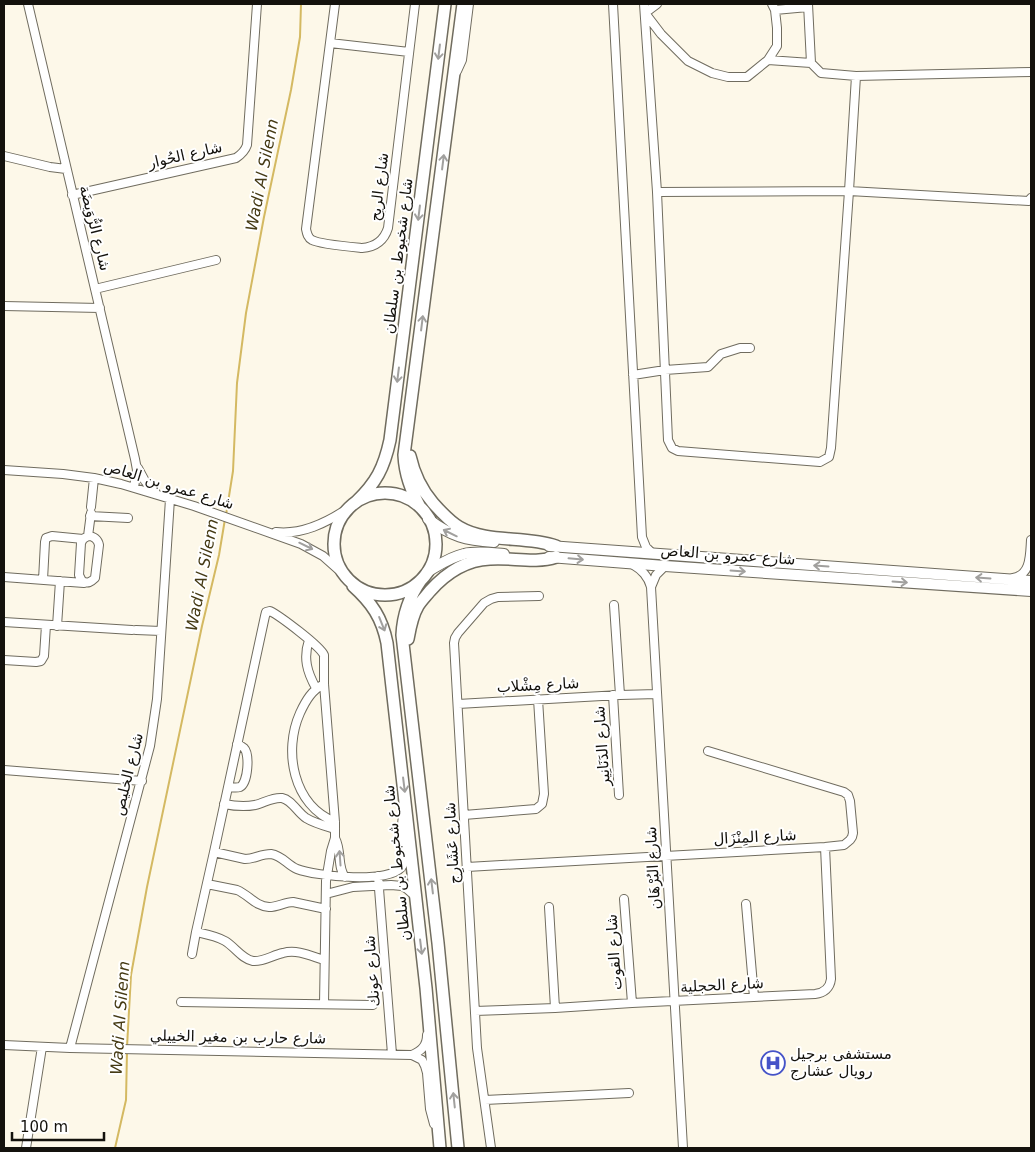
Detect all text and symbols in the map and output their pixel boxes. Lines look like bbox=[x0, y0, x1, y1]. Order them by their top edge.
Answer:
one-way arrow bbox=[434, 44, 444, 60]
water label: Wadi Al Silenn bbox=[242, 117, 282, 233]
street label: شارع الحُوار bbox=[145, 138, 224, 173]
street label: شارع الريح bbox=[366, 152, 392, 222]
one-way arrow bbox=[438, 154, 448, 170]
street label: شارع شخبوط بن سلطان bbox=[379, 177, 417, 335]
street label: شارع الرُّوَيضَة bbox=[76, 183, 115, 273]
one-way arrow bbox=[414, 205, 424, 221]
one-way arrow bbox=[417, 315, 427, 331]
one-way arrow bbox=[393, 366, 403, 382]
street label: شارع عمرو بن العاص bbox=[102, 457, 236, 513]
water label: Wadi Al Silenn bbox=[182, 517, 222, 633]
one-way arrow bbox=[443, 528, 458, 538]
street label: شارع عمرو بن العاص bbox=[660, 541, 796, 569]
one-way arrow bbox=[298, 542, 313, 552]
one-way arrow bbox=[568, 554, 584, 563]
one-way arrow bbox=[813, 562, 829, 571]
one-way arrow bbox=[730, 567, 746, 576]
one-way arrow bbox=[975, 574, 991, 583]
one-way arrow bbox=[892, 578, 908, 587]
one-way arrow bbox=[378, 616, 387, 631]
street label: شارع مِشْلاب bbox=[496, 674, 580, 696]
street label: شارع الدَنَانِير bbox=[590, 705, 614, 788]
street label: شارع الخليص bbox=[109, 731, 147, 817]
one-way arrow bbox=[399, 777, 409, 793]
street label: شارع شخبوط بن سلطان bbox=[380, 784, 414, 942]
street label: شارع عَشَارِج bbox=[441, 801, 466, 884]
street label: شارع البُرْهَان bbox=[642, 826, 664, 910]
street label: شارع المِنْزَال bbox=[713, 826, 797, 848]
one-way arrow bbox=[335, 850, 344, 866]
one-way arrow bbox=[427, 878, 437, 894]
street label: شارع القوت bbox=[602, 913, 626, 991]
street label: شارع عونك bbox=[361, 935, 383, 1007]
one-way arrow bbox=[416, 938, 426, 954]
water label: Wadi Al Silenn bbox=[107, 960, 133, 1076]
street label: شارع الحجلية bbox=[680, 974, 764, 996]
street label: شارع حارب بن مغير الخييلي bbox=[150, 1026, 326, 1049]
place label: مستشفى برجيل رويال عشارج bbox=[790, 1045, 892, 1081]
hospital icon: مستشفى برجيل رويال عشارج bbox=[760, 1050, 786, 1076]
one-way arrow bbox=[449, 1092, 458, 1108]
scale bar bbox=[12, 1110, 105, 1142]
text: 100 m bbox=[20, 1118, 68, 1136]

